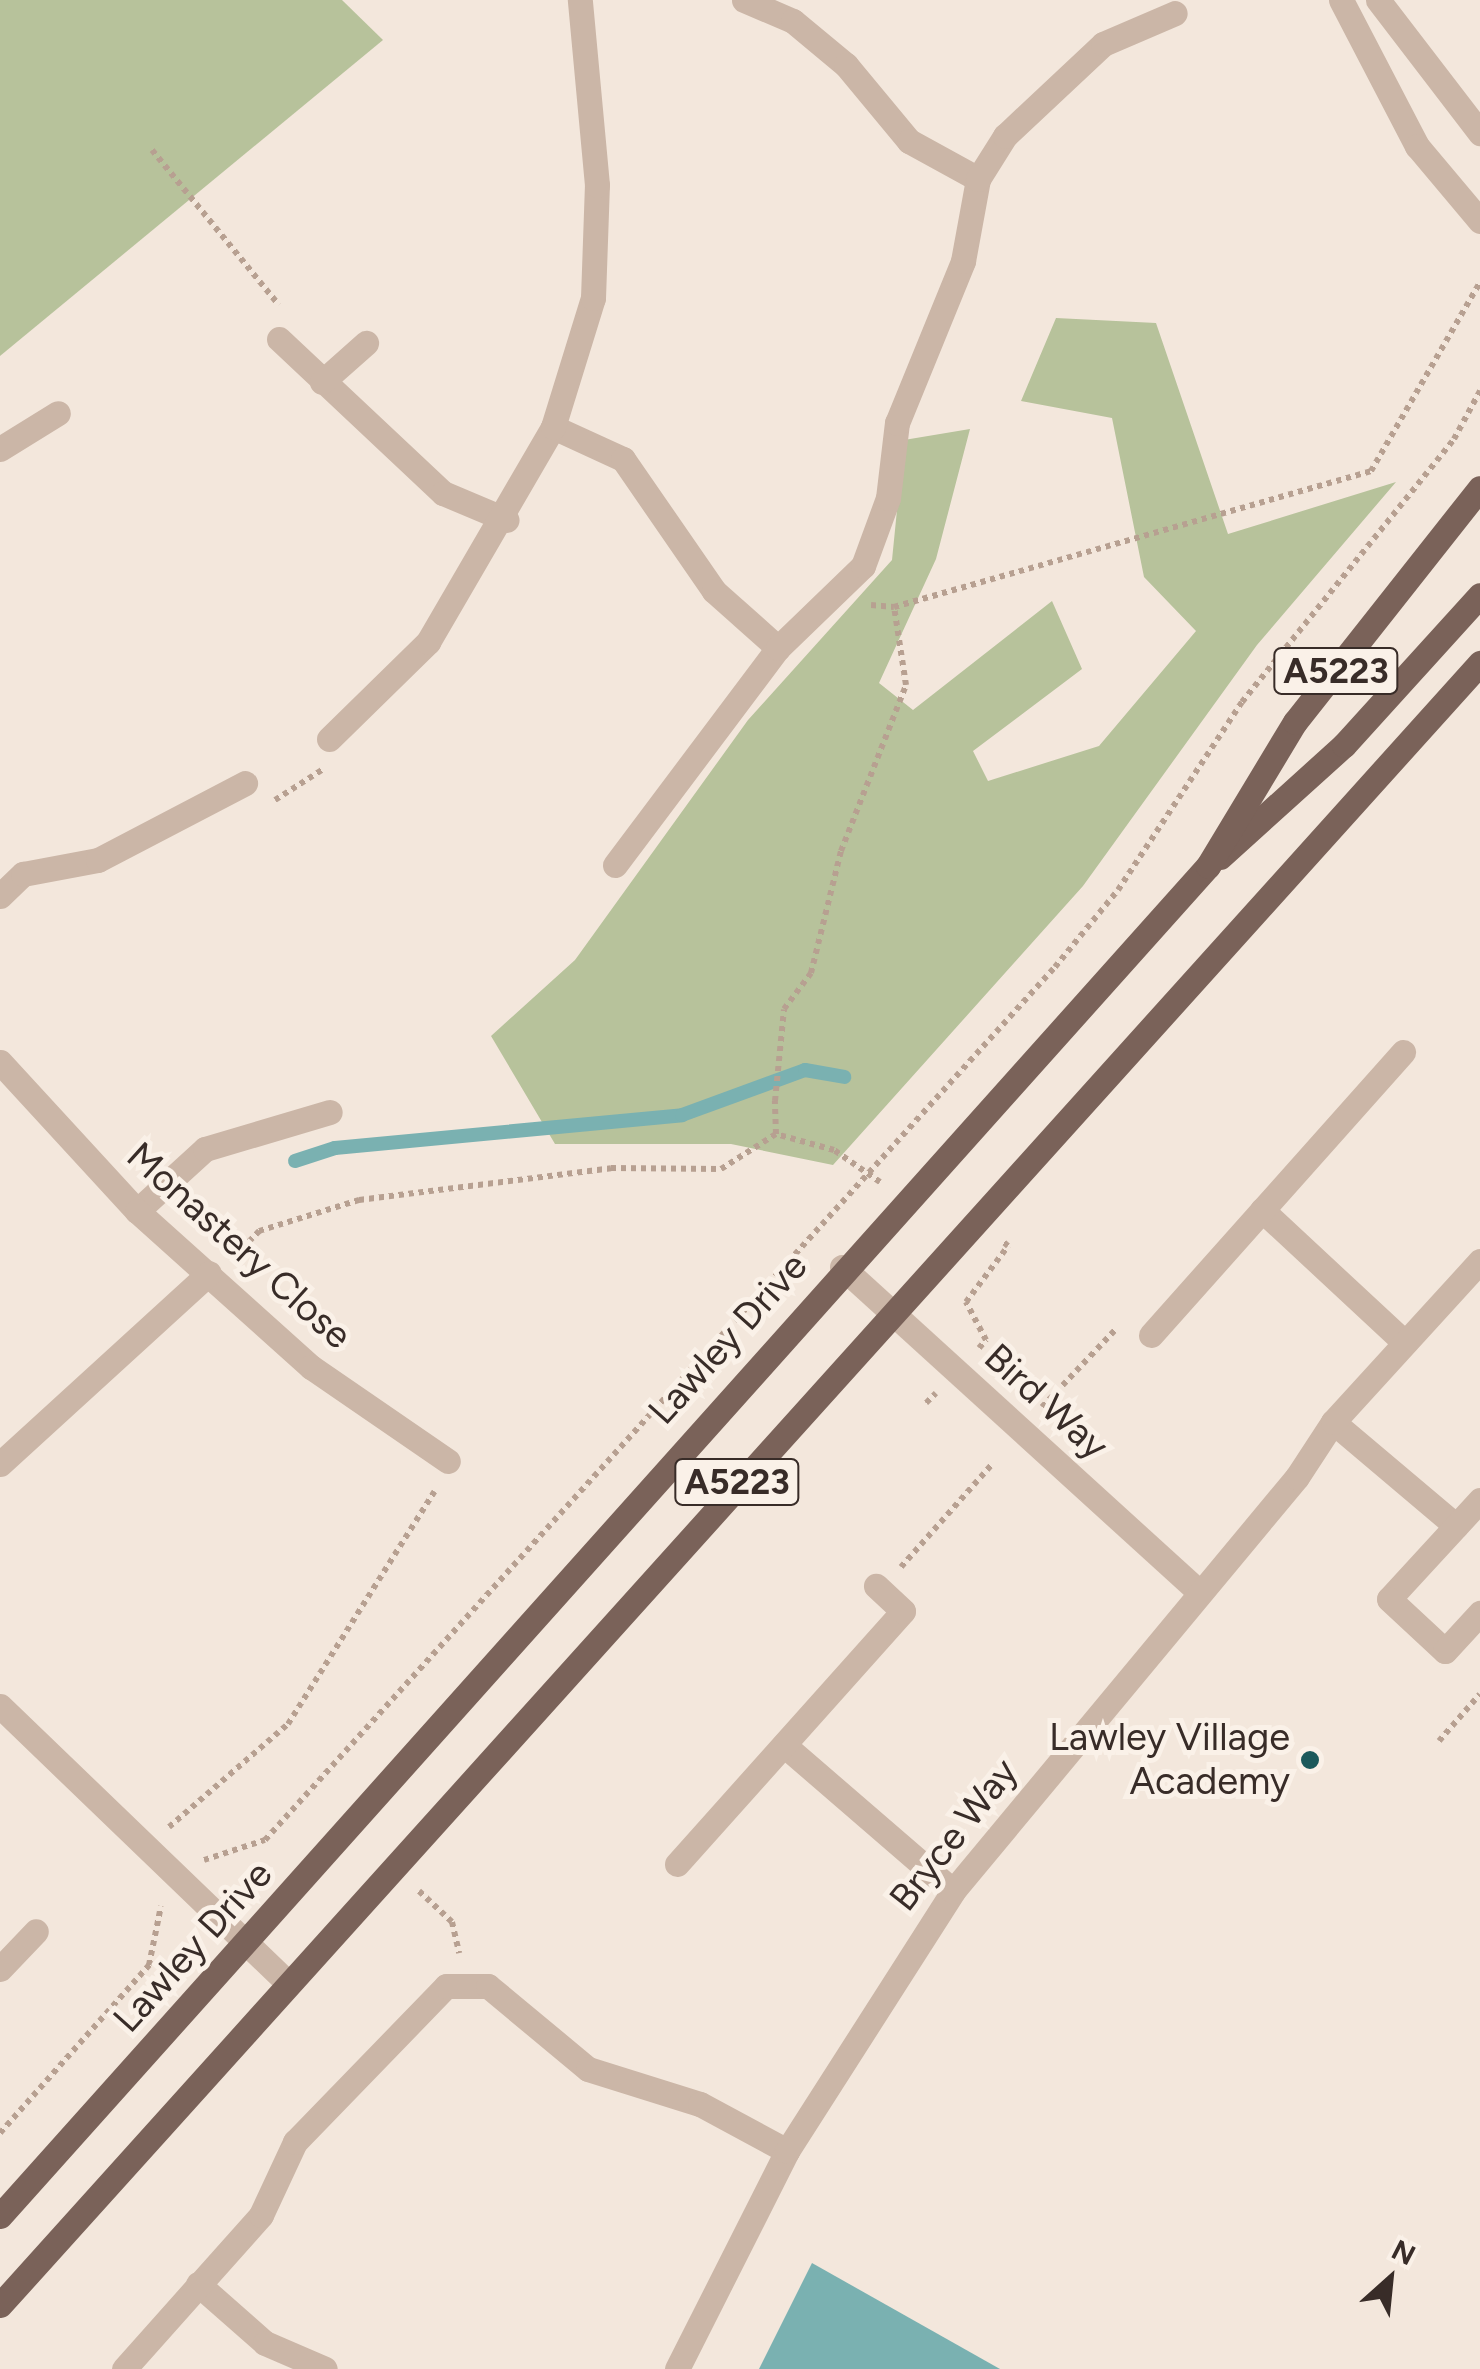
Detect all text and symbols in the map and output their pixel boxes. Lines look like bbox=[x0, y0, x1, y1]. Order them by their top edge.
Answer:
road number: A5223 bbox=[1271, 641, 1401, 701]
street label: Monastery Close bbox=[117, 1133, 361, 1359]
street label: Lawley Drive bbox=[639, 1244, 817, 1434]
street label: Bird Way bbox=[975, 1335, 1117, 1469]
road number: A5223 bbox=[672, 1452, 802, 1512]
place label: Lawley Village Academy bbox=[1049, 1715, 1290, 1805]
marker: Lawley Village Academy bbox=[1299, 1749, 1321, 1771]
street label: Bryce Way bbox=[881, 1750, 1027, 1920]
street label: Lawley Drive bbox=[104, 1852, 282, 2042]
north arrow bbox=[1340, 2229, 1440, 2329]
text: N bbox=[1386, 2232, 1421, 2272]

